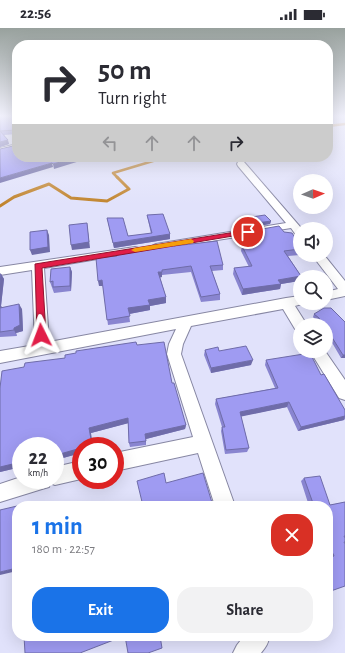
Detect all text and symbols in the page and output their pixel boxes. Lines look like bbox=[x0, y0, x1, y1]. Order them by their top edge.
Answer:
text: 22:56 bbox=[20, 6, 51, 21]
icon: right bbox=[32, 56, 84, 108]
text: 50 m bbox=[98, 57, 152, 85]
text: Turn right bbox=[98, 90, 167, 108]
icon: left bbox=[99, 132, 121, 154]
icon: ahead bbox=[141, 132, 163, 154]
icon: ahead bbox=[183, 132, 205, 154]
icon: right bbox=[225, 132, 247, 154]
north arrow bbox=[293, 174, 333, 214]
map controls bbox=[293, 174, 333, 358]
pin bbox=[231, 215, 265, 249]
icon: arrive bbox=[237, 221, 259, 243]
button: sound bbox=[293, 222, 333, 262]
button: search bbox=[293, 270, 333, 310]
position arrow bbox=[20, 314, 62, 356]
button: layers bbox=[293, 318, 333, 358]
speed limit sign: 30 bbox=[72, 437, 124, 489]
text: 22 bbox=[29, 448, 47, 468]
text: km/h bbox=[28, 468, 48, 478]
button: close bbox=[271, 514, 313, 556]
text: 1 min bbox=[32, 515, 83, 539]
text: 180 m · 22:57 bbox=[32, 543, 95, 556]
button: Exit bbox=[32, 587, 169, 633]
button: Share bbox=[177, 587, 313, 633]

